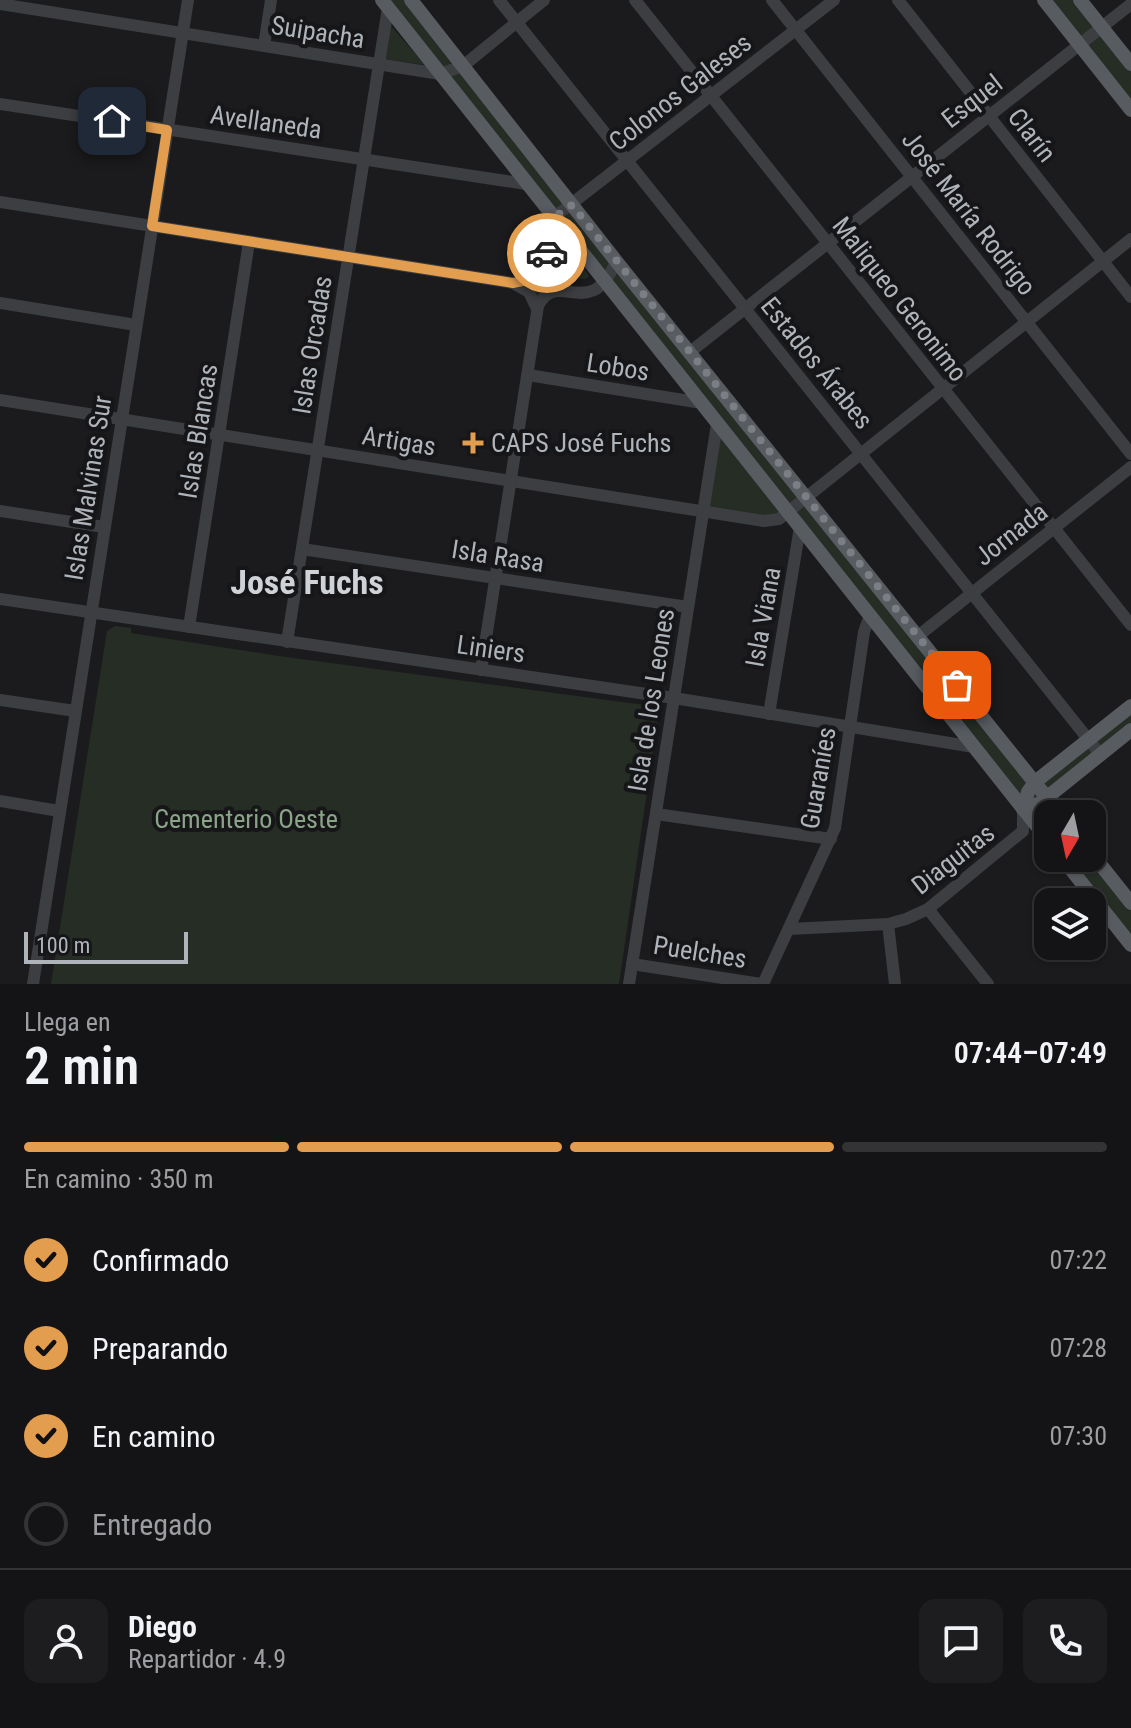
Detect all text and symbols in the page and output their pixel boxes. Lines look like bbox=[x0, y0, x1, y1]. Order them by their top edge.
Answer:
street label: Suipacha bbox=[269, 10, 367, 54]
street label: Colonos Galeses bbox=[603, 27, 757, 157]
street label: Esquel bbox=[936, 68, 1008, 134]
pin bbox=[78, 87, 146, 155]
icon: home bbox=[90, 99, 134, 143]
street label: Avellaneda bbox=[208, 99, 324, 145]
street label: Clarín bbox=[1002, 102, 1062, 168]
street label: José María Rodrigo bbox=[896, 125, 1042, 301]
street label: Maliqueo Geronimo bbox=[827, 211, 973, 387]
courier bbox=[507, 213, 587, 293]
icon: car bbox=[525, 231, 569, 275]
street label: Islas Orcadas bbox=[286, 274, 338, 416]
street label: Estados Árabes bbox=[755, 291, 879, 435]
street label: Lobos bbox=[584, 347, 652, 387]
street label: Islas Blancas bbox=[173, 361, 223, 501]
street label: Islas Malvinas Sur bbox=[59, 393, 117, 583]
street label: Artigas bbox=[360, 420, 438, 462]
place label: CAPS José Fuchs bbox=[491, 428, 671, 458]
marker: CAPS José Fuchs bbox=[462, 432, 484, 454]
street label: Jornada bbox=[969, 496, 1053, 572]
street label: Isla Rasa bbox=[450, 534, 546, 578]
district label: José Fuchs bbox=[230, 562, 384, 602]
street label: Isla Viana bbox=[739, 565, 787, 669]
street label: Isla de los Leones bbox=[622, 606, 680, 794]
street label: Liniers bbox=[455, 629, 527, 669]
pin bbox=[923, 651, 991, 719]
icon: bag bbox=[935, 663, 979, 707]
street label: Guaraníes bbox=[794, 725, 842, 831]
north arrow bbox=[1034, 800, 1106, 872]
map controls bbox=[1034, 800, 1106, 960]
park label: Cementerio Oeste bbox=[154, 804, 338, 834]
street label: Diaguitas bbox=[906, 817, 1000, 901]
button: layers bbox=[1034, 888, 1106, 960]
scale bar bbox=[24, 928, 188, 964]
street label: Puelches bbox=[651, 930, 749, 974]
text: 100 m bbox=[36, 933, 90, 958]
text: Llega en bbox=[24, 1007, 111, 1037]
text: 07:44–07:49 bbox=[954, 1035, 1107, 1070]
text: 2 min bbox=[24, 1036, 139, 1097]
text: En camino · 350 m bbox=[24, 1164, 213, 1194]
icon: check bbox=[24, 1238, 68, 1282]
text: Confirmado bbox=[92, 1243, 229, 1278]
text: 07:22 bbox=[1050, 1245, 1107, 1275]
icon: check bbox=[24, 1326, 68, 1370]
text: Preparando bbox=[92, 1331, 228, 1366]
text: 07:28 bbox=[1050, 1333, 1107, 1363]
icon: check bbox=[24, 1414, 68, 1458]
text: En camino bbox=[92, 1419, 216, 1454]
text: 07:30 bbox=[1050, 1421, 1107, 1451]
text: Entregado bbox=[92, 1507, 212, 1542]
button: person bbox=[24, 1599, 108, 1683]
button: chat bbox=[919, 1599, 1003, 1683]
button: phone bbox=[1023, 1599, 1107, 1683]
text: Diego bbox=[128, 1609, 197, 1644]
text: Repartidor · 4.9 bbox=[128, 1644, 286, 1674]

